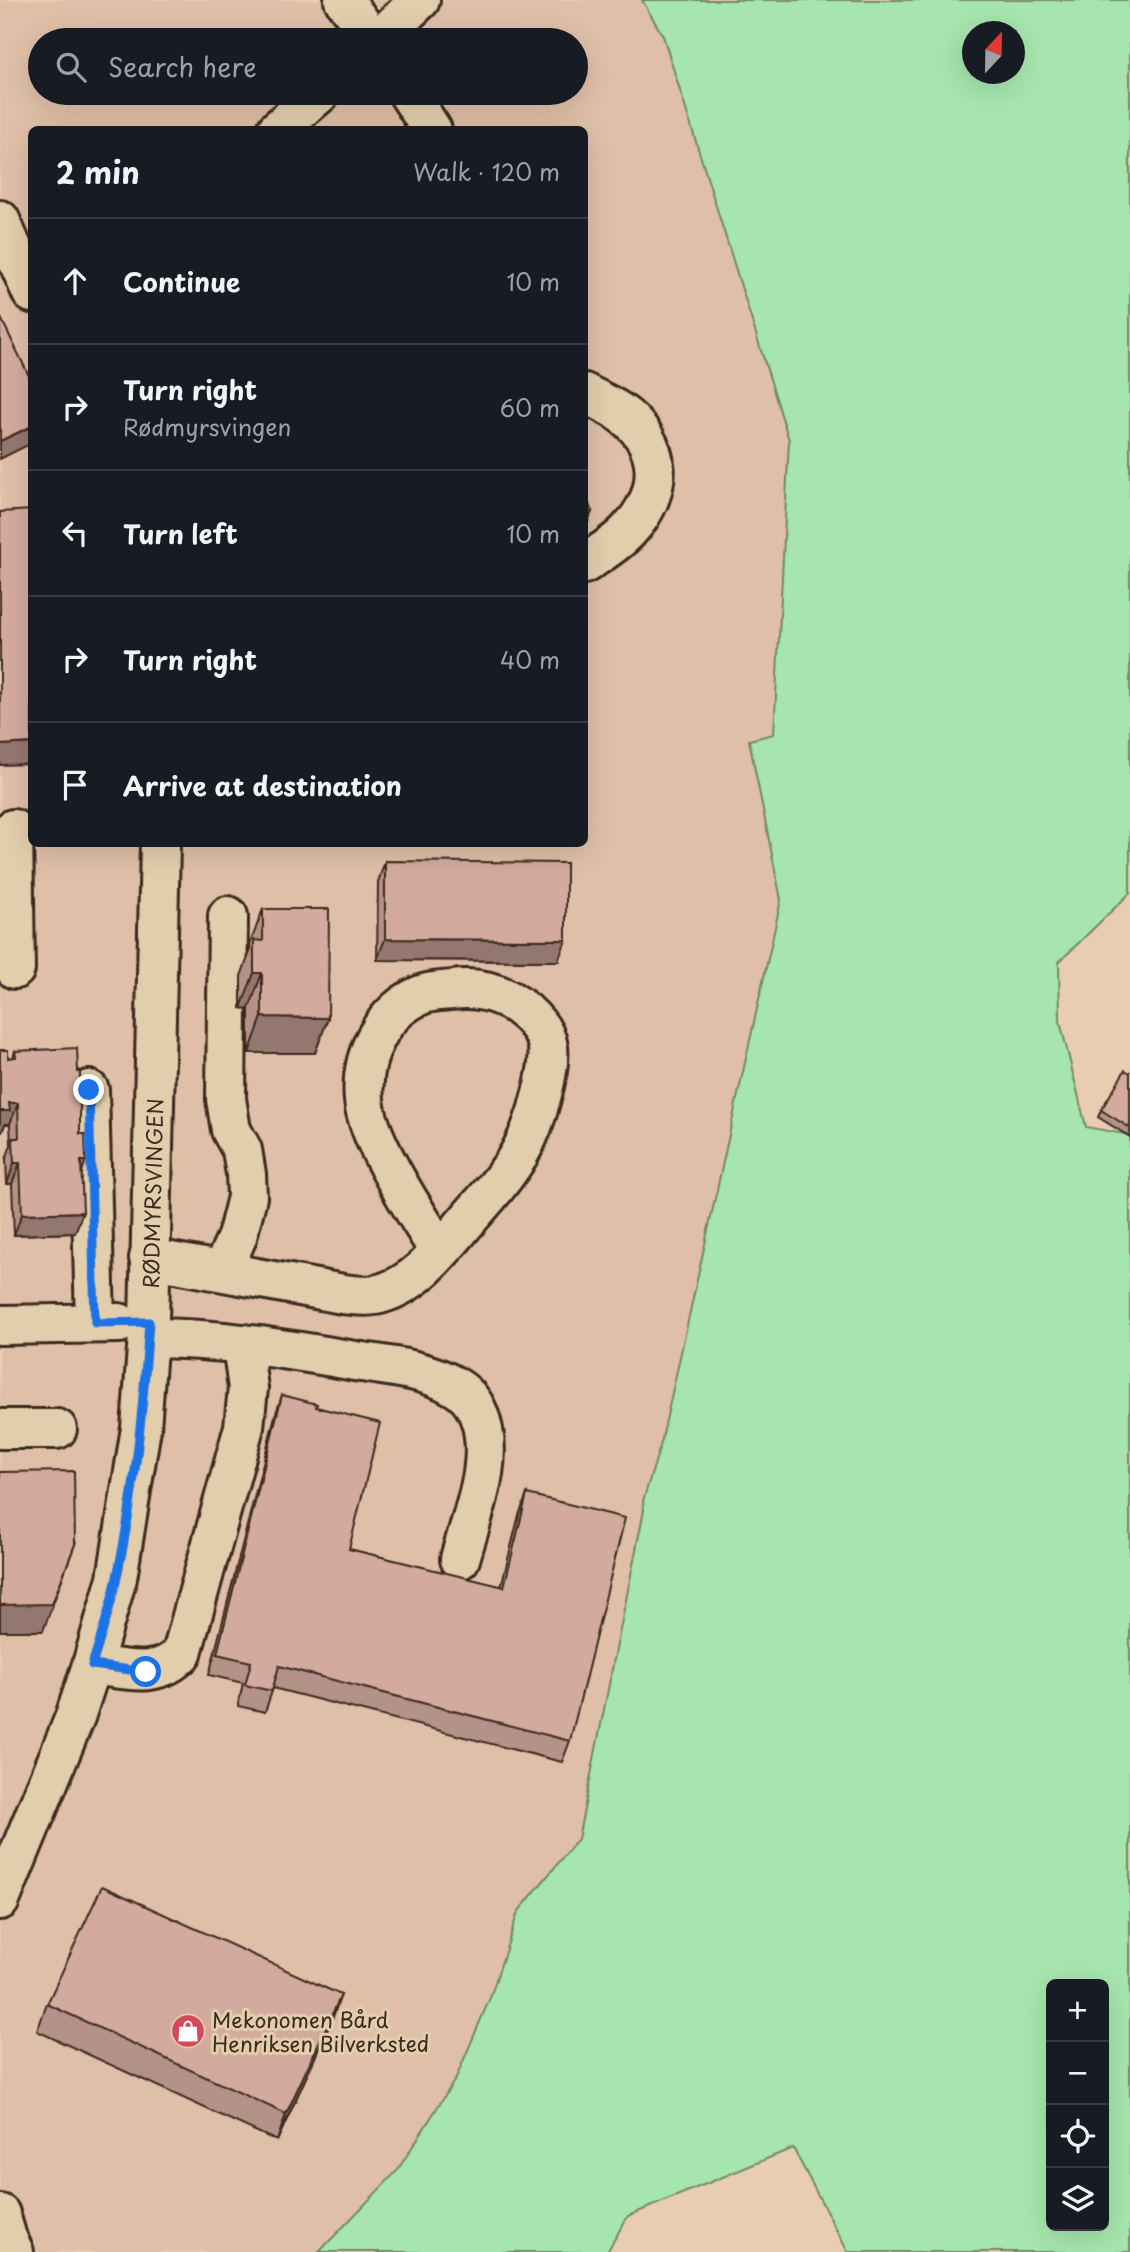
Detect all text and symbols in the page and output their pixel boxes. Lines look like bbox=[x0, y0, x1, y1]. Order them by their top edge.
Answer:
north arrow bbox=[962, 21, 1025, 84]
search box bbox=[28, 28, 588, 105]
text: Search here bbox=[108, 47, 257, 86]
icon: search bbox=[52, 48, 90, 86]
text: 2 min bbox=[56, 149, 140, 194]
text: Walk · 120 m bbox=[413, 154, 560, 189]
icon: ahead bbox=[56, 262, 94, 300]
text: Continue bbox=[123, 262, 240, 301]
text: 10 m bbox=[506, 264, 560, 299]
text: Turn right bbox=[123, 370, 257, 409]
icon: right bbox=[56, 388, 94, 426]
text: 60 m bbox=[500, 390, 560, 425]
text: Rødmyrsvingen bbox=[123, 409, 291, 444]
icon: left bbox=[56, 514, 94, 552]
text: Turn left bbox=[123, 514, 238, 553]
text: 10 m bbox=[506, 516, 560, 551]
icon: right bbox=[56, 640, 94, 678]
text: Turn right bbox=[123, 640, 257, 679]
text: 40 m bbox=[500, 642, 560, 677]
icon: arrive bbox=[56, 766, 94, 804]
text: Arrive at destination bbox=[123, 766, 402, 805]
route end bbox=[73, 1074, 104, 1105]
street label: RØDMYRSVINGEN bbox=[134, 1098, 170, 1289]
route start bbox=[130, 1656, 161, 1687]
map controls bbox=[1046, 1979, 1109, 2231]
button: + bbox=[1046, 1979, 1109, 2042]
place label: Mekonomen Bård Henriksen Bilverksted bbox=[212, 2003, 429, 2059]
shop icon: Mekonomen Bård Henriksen Bilverksted bbox=[169, 2012, 207, 2050]
button: − bbox=[1046, 2042, 1109, 2105]
button: locate bbox=[1046, 2105, 1109, 2168]
button: layers bbox=[1046, 2168, 1109, 2231]

